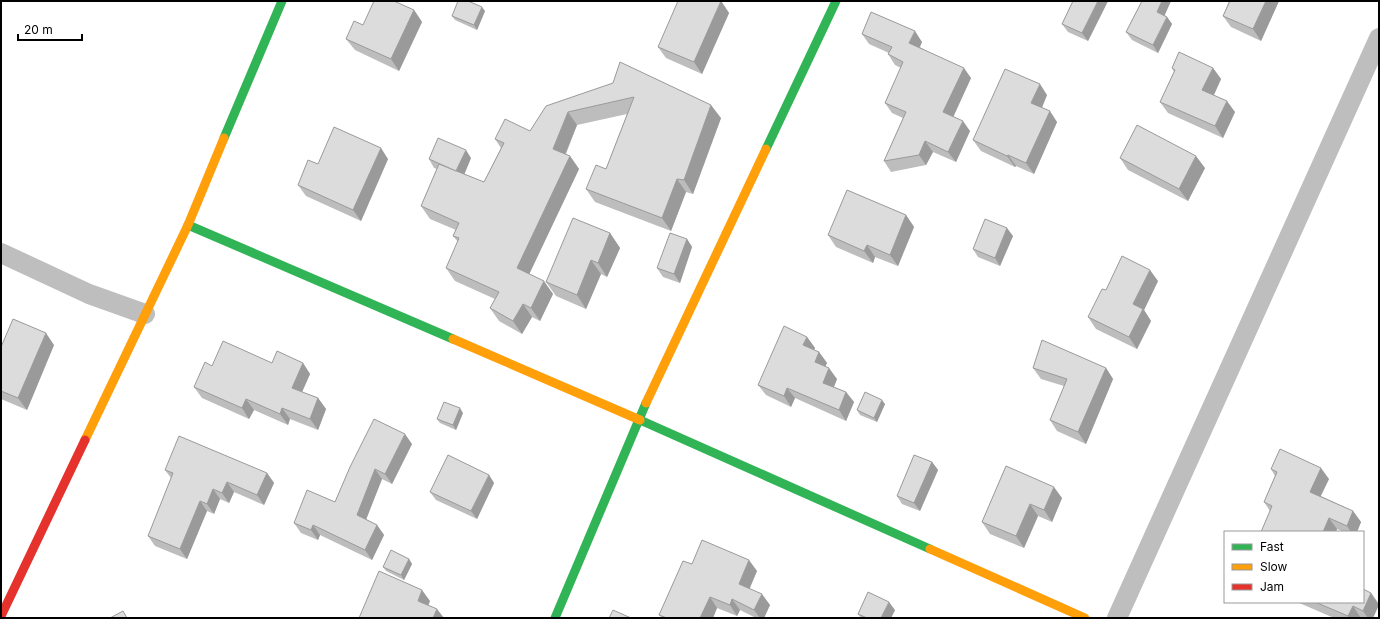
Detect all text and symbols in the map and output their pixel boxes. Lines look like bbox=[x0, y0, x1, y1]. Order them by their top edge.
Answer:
scale bar bbox=[18, 16, 82, 42]
text: 20 m bbox=[24, 22, 53, 37]
legend bbox=[1224, 531, 1364, 603]
text: Fast bbox=[1260, 539, 1284, 554]
text: Slow bbox=[1260, 559, 1288, 574]
text: Jam bbox=[1260, 579, 1284, 594]

